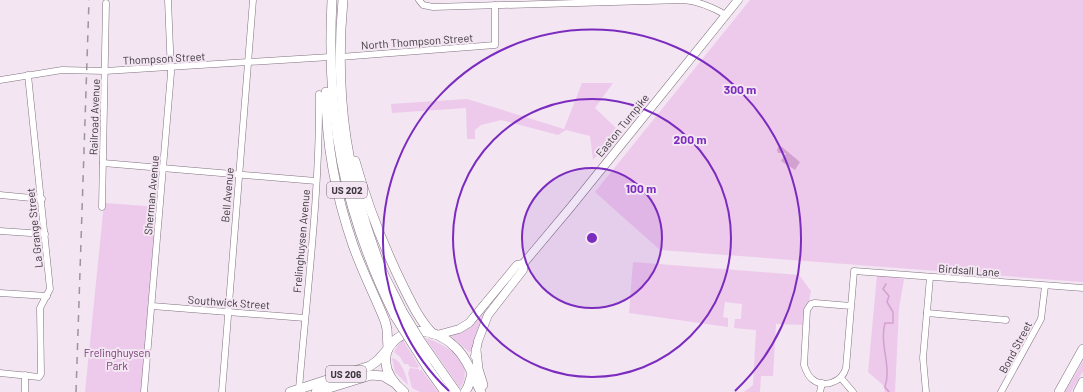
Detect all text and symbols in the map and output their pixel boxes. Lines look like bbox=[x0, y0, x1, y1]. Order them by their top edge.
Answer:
street label: North Thompson Street bbox=[360, 31, 474, 51]
street label: Thompson Street bbox=[122, 49, 206, 67]
street label: Railroad Avenue bbox=[86, 78, 102, 155]
text: 300 m bbox=[724, 82, 756, 96]
street label: Easton Turnpike bbox=[593, 91, 651, 159]
text: 200 m bbox=[674, 132, 706, 146]
street label: Sherman Avenue bbox=[141, 154, 161, 235]
street label: Bell Avenue bbox=[218, 167, 236, 223]
text: 100 m bbox=[626, 181, 656, 195]
road number: US 202 bbox=[327, 182, 367, 198]
street label: La Grange Street bbox=[23, 187, 45, 269]
street label: Frelinghuysen Avenue bbox=[290, 189, 312, 293]
centre of rings bbox=[585, 231, 599, 245]
street label: Birdsall Lane bbox=[938, 261, 1000, 279]
street label: Southwick Street bbox=[187, 293, 271, 311]
street label: Bond Street bbox=[996, 319, 1034, 375]
park label: Frelinghuysen Park bbox=[84, 346, 150, 372]
road number: US 206 bbox=[326, 366, 366, 382]

